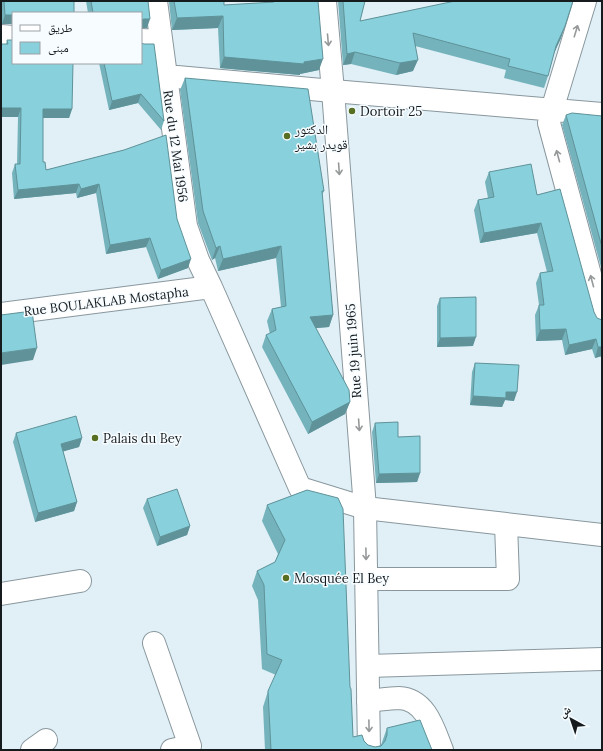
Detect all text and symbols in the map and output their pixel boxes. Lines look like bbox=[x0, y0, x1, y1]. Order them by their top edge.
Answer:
legend bbox=[12, 12, 142, 64]
text: طريق bbox=[48, 20, 73, 35]
one-way arrow bbox=[573, 24, 580, 37]
one-way arrow bbox=[325, 33, 332, 46]
text: مبنى bbox=[48, 40, 69, 55]
street label: Rue du 12 Mai 1956 bbox=[159, 89, 192, 203]
place label: Dortoir 25 bbox=[360, 103, 422, 120]
marker: Dortoir 25 bbox=[347, 106, 357, 116]
place label: الدكتور قويدر بشير bbox=[294, 121, 348, 153]
marker: الدكتور قويدر بشير bbox=[282, 131, 292, 141]
one-way arrow bbox=[554, 149, 561, 162]
one-way arrow bbox=[336, 162, 343, 175]
one-way arrow bbox=[588, 275, 595, 288]
street label: Rue BOULAKLAB Mostapha bbox=[23, 283, 190, 320]
street label: Rue 19 juin 1965 bbox=[342, 303, 365, 399]
one-way arrow bbox=[355, 418, 362, 431]
place label: Palais du Bey bbox=[103, 430, 182, 447]
marker: Palais du Bey bbox=[90, 433, 100, 443]
one-way arrow bbox=[362, 547, 370, 560]
place label: Mosquée El Bey bbox=[294, 570, 389, 587]
marker: Mosquée El Bey bbox=[281, 573, 291, 583]
north arrow bbox=[551, 699, 591, 739]
text: ش bbox=[556, 702, 574, 721]
one-way arrow bbox=[365, 719, 373, 732]

